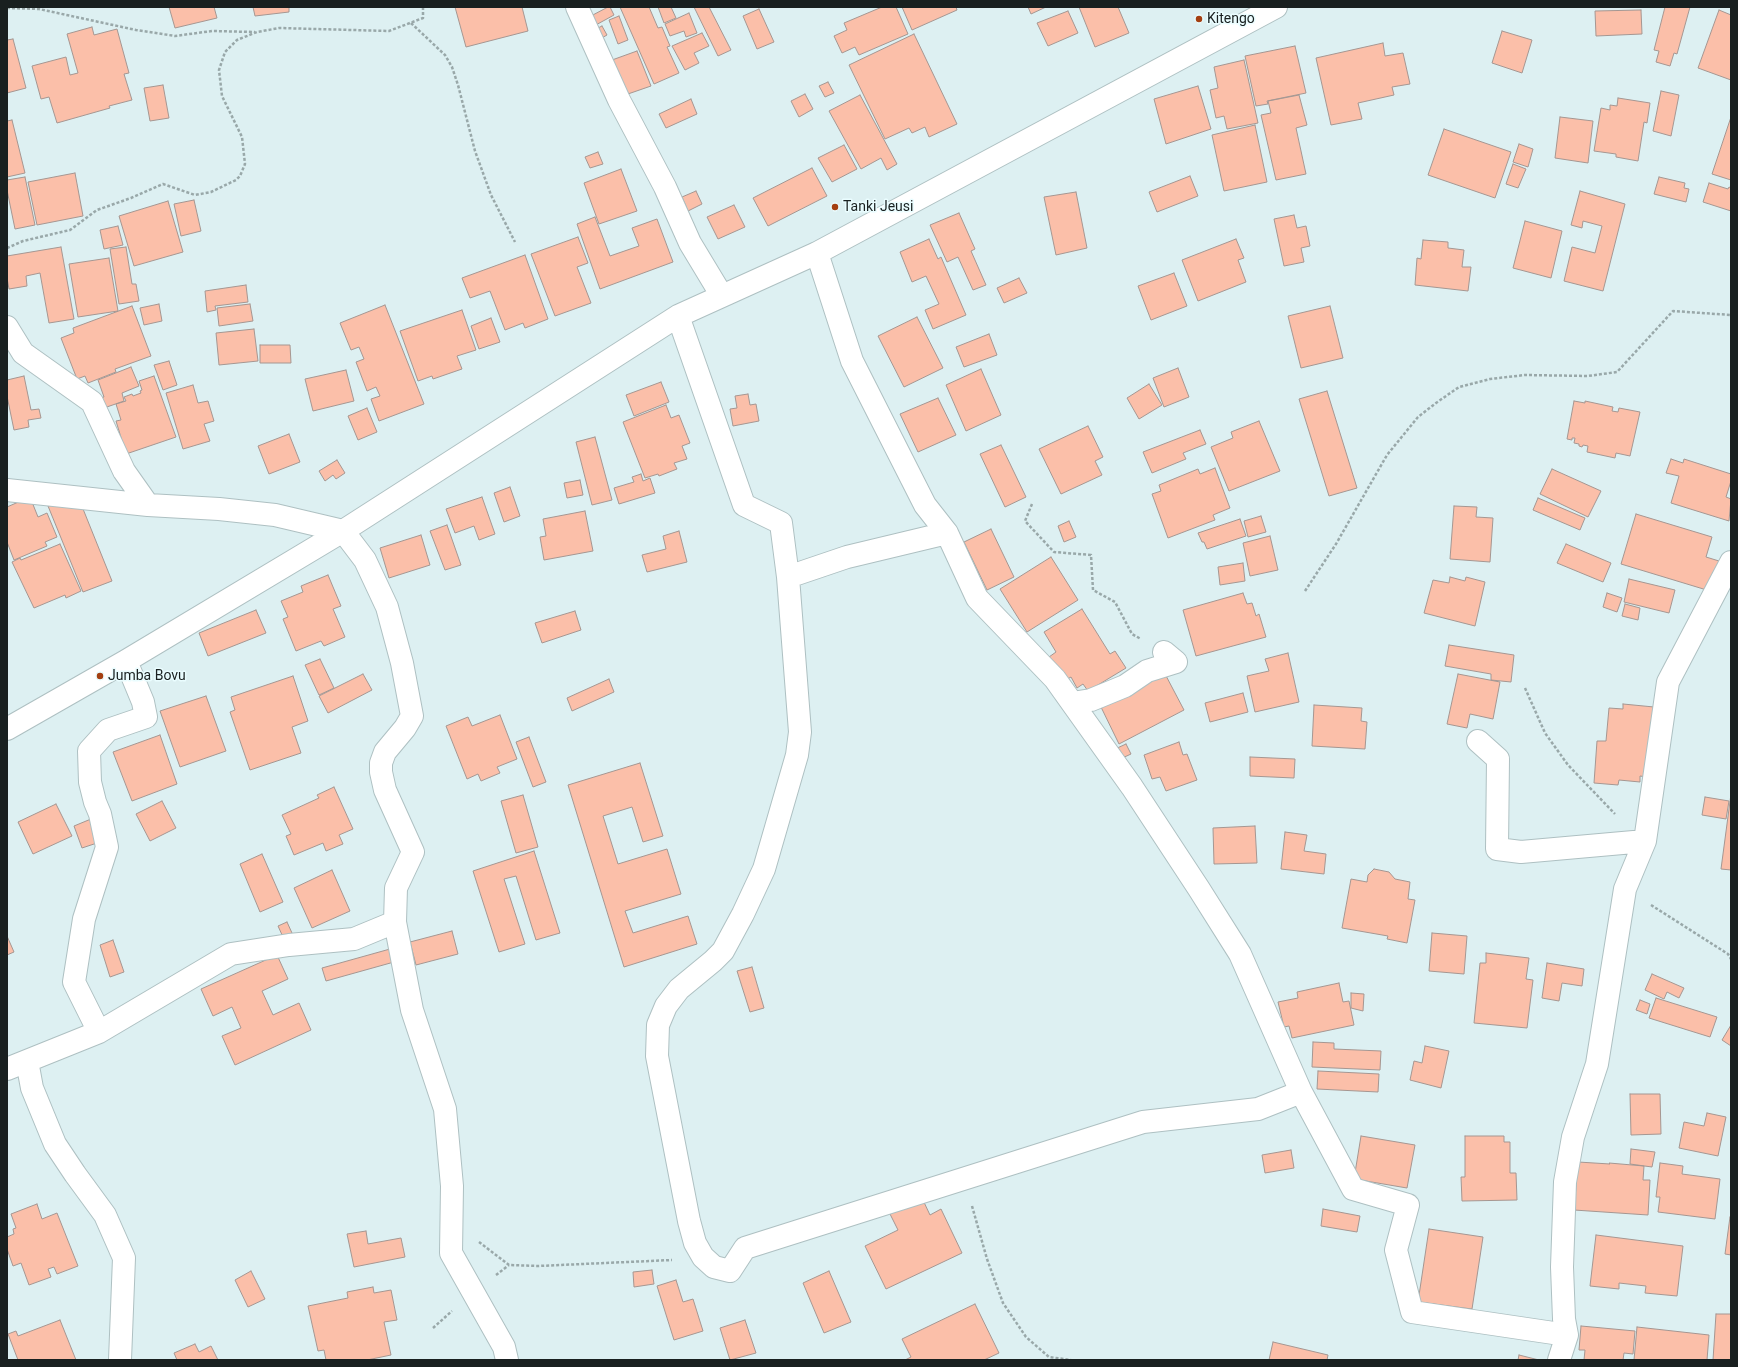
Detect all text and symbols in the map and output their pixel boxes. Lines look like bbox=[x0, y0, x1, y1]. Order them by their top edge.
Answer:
place label: Kitengo bbox=[1207, 11, 1255, 27]
marker: Kitengo bbox=[1194, 14, 1204, 24]
place label: Tanki Jeusi bbox=[843, 199, 913, 215]
marker: Tanki Jeusi bbox=[830, 202, 840, 212]
place label: Jumba Bovu bbox=[108, 668, 186, 684]
marker: Jumba Bovu bbox=[95, 671, 105, 681]

